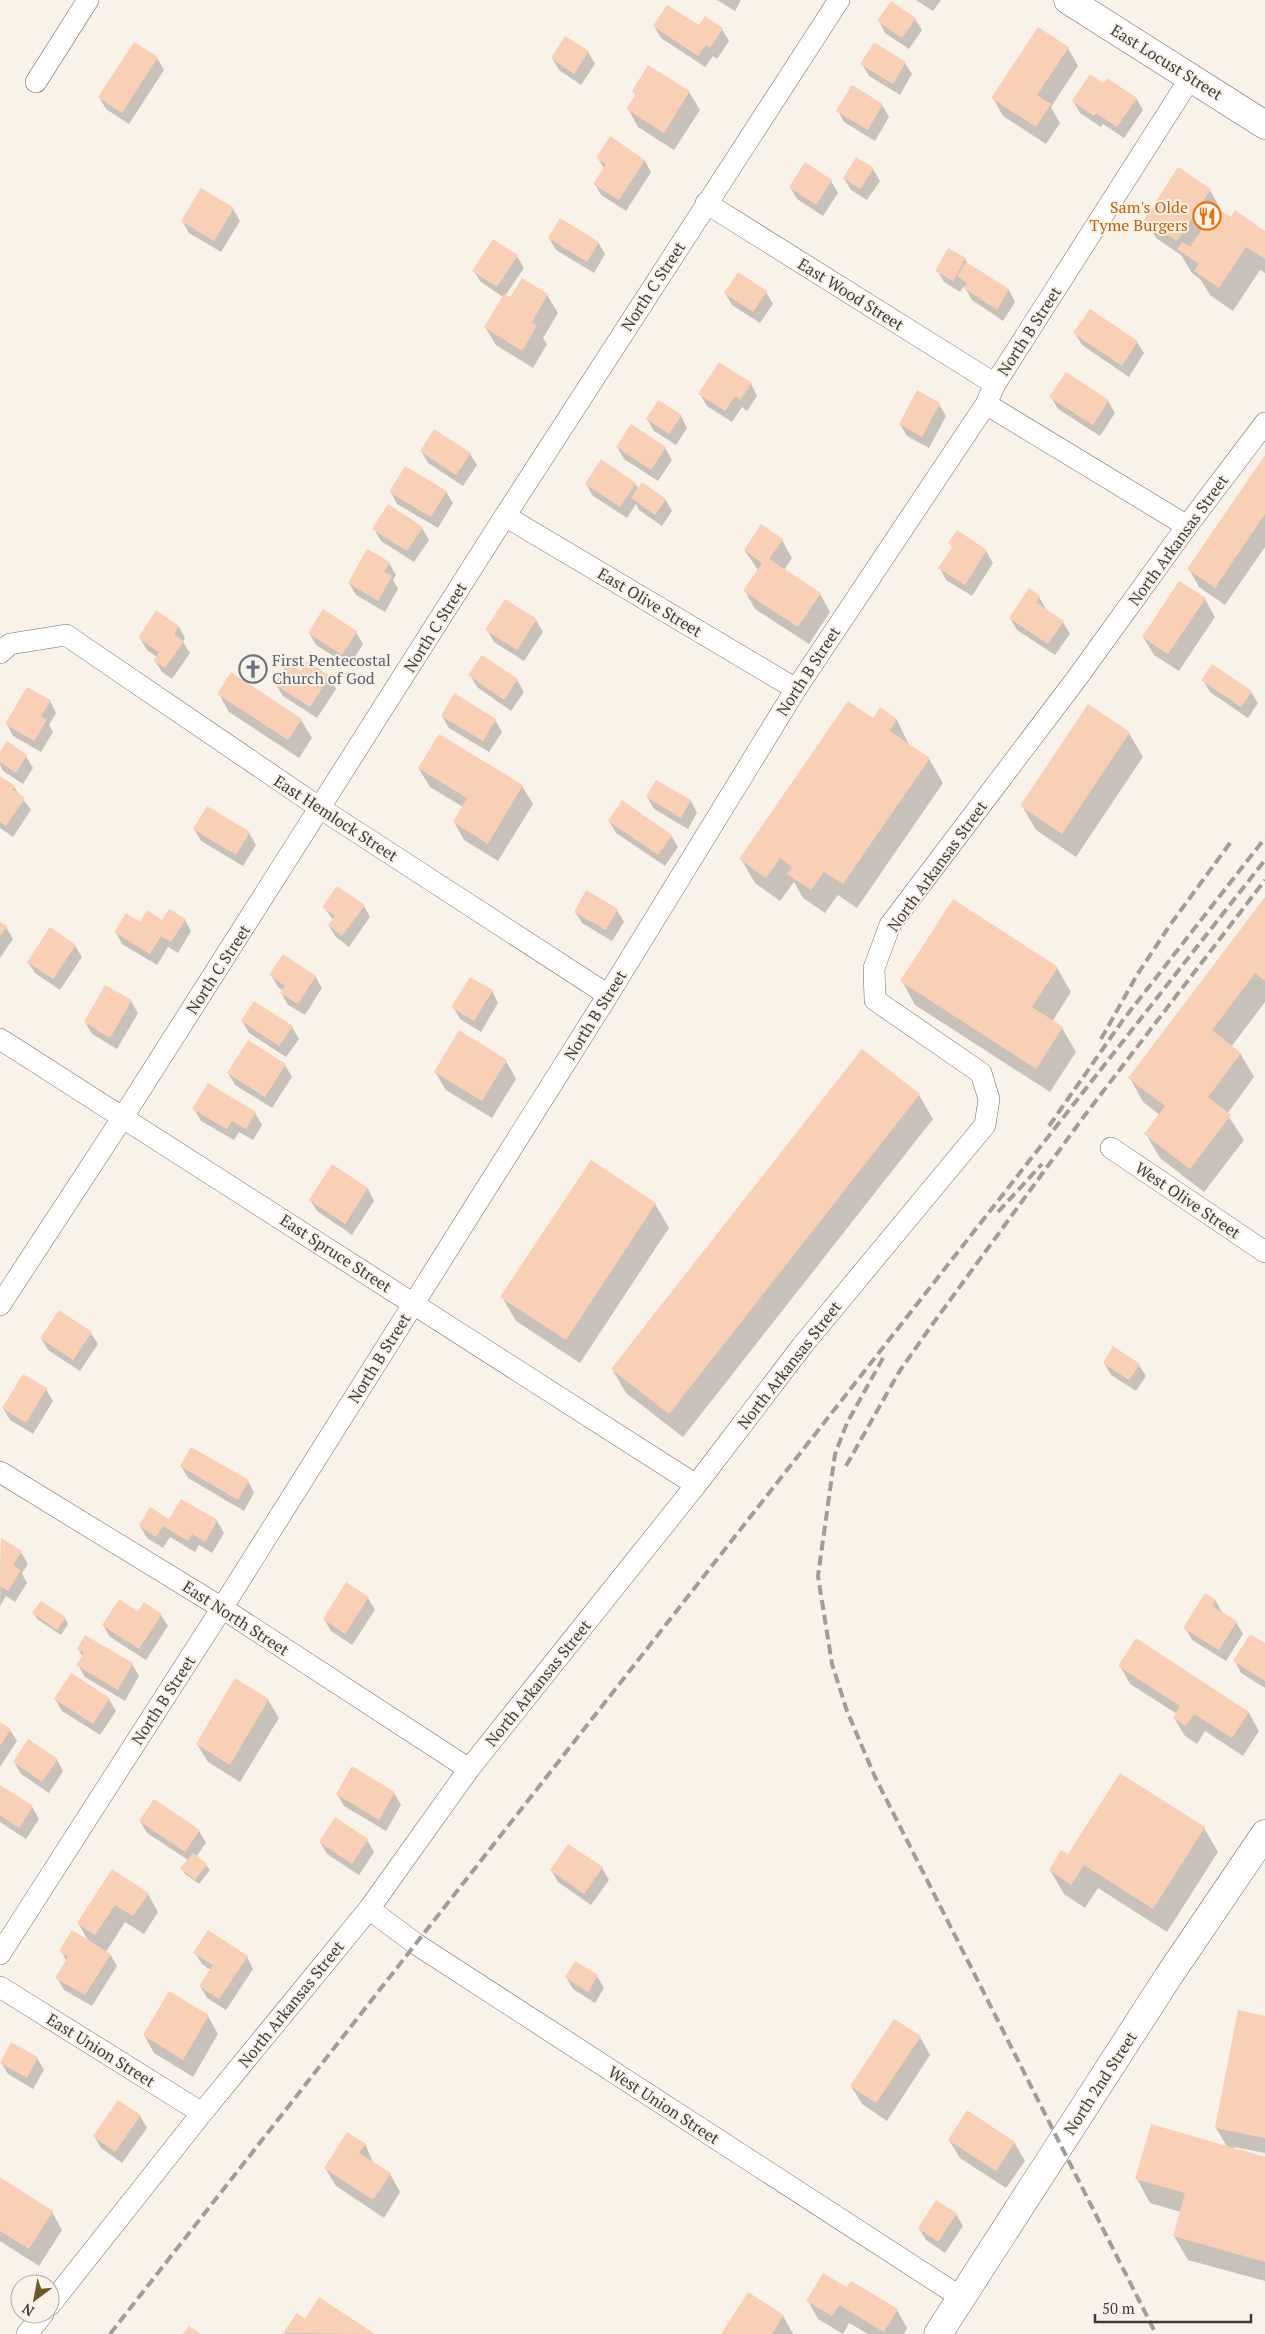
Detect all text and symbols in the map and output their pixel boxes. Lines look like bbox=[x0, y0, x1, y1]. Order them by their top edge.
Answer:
street label: East Locust Street bbox=[1107, 19, 1227, 105]
place label: Sam's Olde Tyme Burgers bbox=[1090, 196, 1188, 236]
restaurant icon: Sam's Olde Tyme Burgers bbox=[1192, 201, 1222, 231]
street label: North C Street bbox=[616, 237, 690, 335]
street label: East Wood Street bbox=[794, 253, 908, 335]
street label: North B Street bbox=[992, 282, 1066, 380]
street label: North Arkansas Street bbox=[1123, 470, 1233, 610]
street label: East Olive Street bbox=[594, 562, 706, 642]
street label: North C Street bbox=[398, 578, 472, 676]
street label: North B Street bbox=[771, 622, 845, 720]
place label: First Pentecostal Church of God bbox=[272, 649, 391, 689]
church icon: First Pentecostal Church of God bbox=[238, 654, 268, 684]
street label: East Hemlock Street bbox=[270, 770, 402, 866]
street label: North Arkansas Street bbox=[882, 796, 992, 936]
street label: North C Street bbox=[181, 920, 255, 1018]
street label: North B Street bbox=[559, 966, 631, 1064]
street label: West Olive Street bbox=[1131, 1157, 1245, 1243]
street label: East Spruce Street bbox=[276, 1209, 396, 1297]
street label: North Arkansas Street bbox=[732, 1296, 846, 1434]
street label: North B Street bbox=[343, 1309, 415, 1407]
street label: East North Street bbox=[179, 1575, 294, 1661]
street label: North Arkansas Street bbox=[480, 1615, 596, 1751]
street label: North B Street bbox=[126, 1651, 200, 1749]
street label: North Arkansas Street bbox=[233, 1936, 349, 2072]
street label: East Union Street bbox=[43, 2008, 160, 2092]
street label: North 2nd Street bbox=[1058, 2027, 1142, 2139]
street label: West Union Street bbox=[604, 2061, 724, 2149]
north arrow bbox=[10, 2274, 60, 2324]
scale bar bbox=[1095, 2292, 1251, 2324]
text: 50 m bbox=[1102, 2298, 1135, 2318]
text: N bbox=[18, 2299, 37, 2321]

